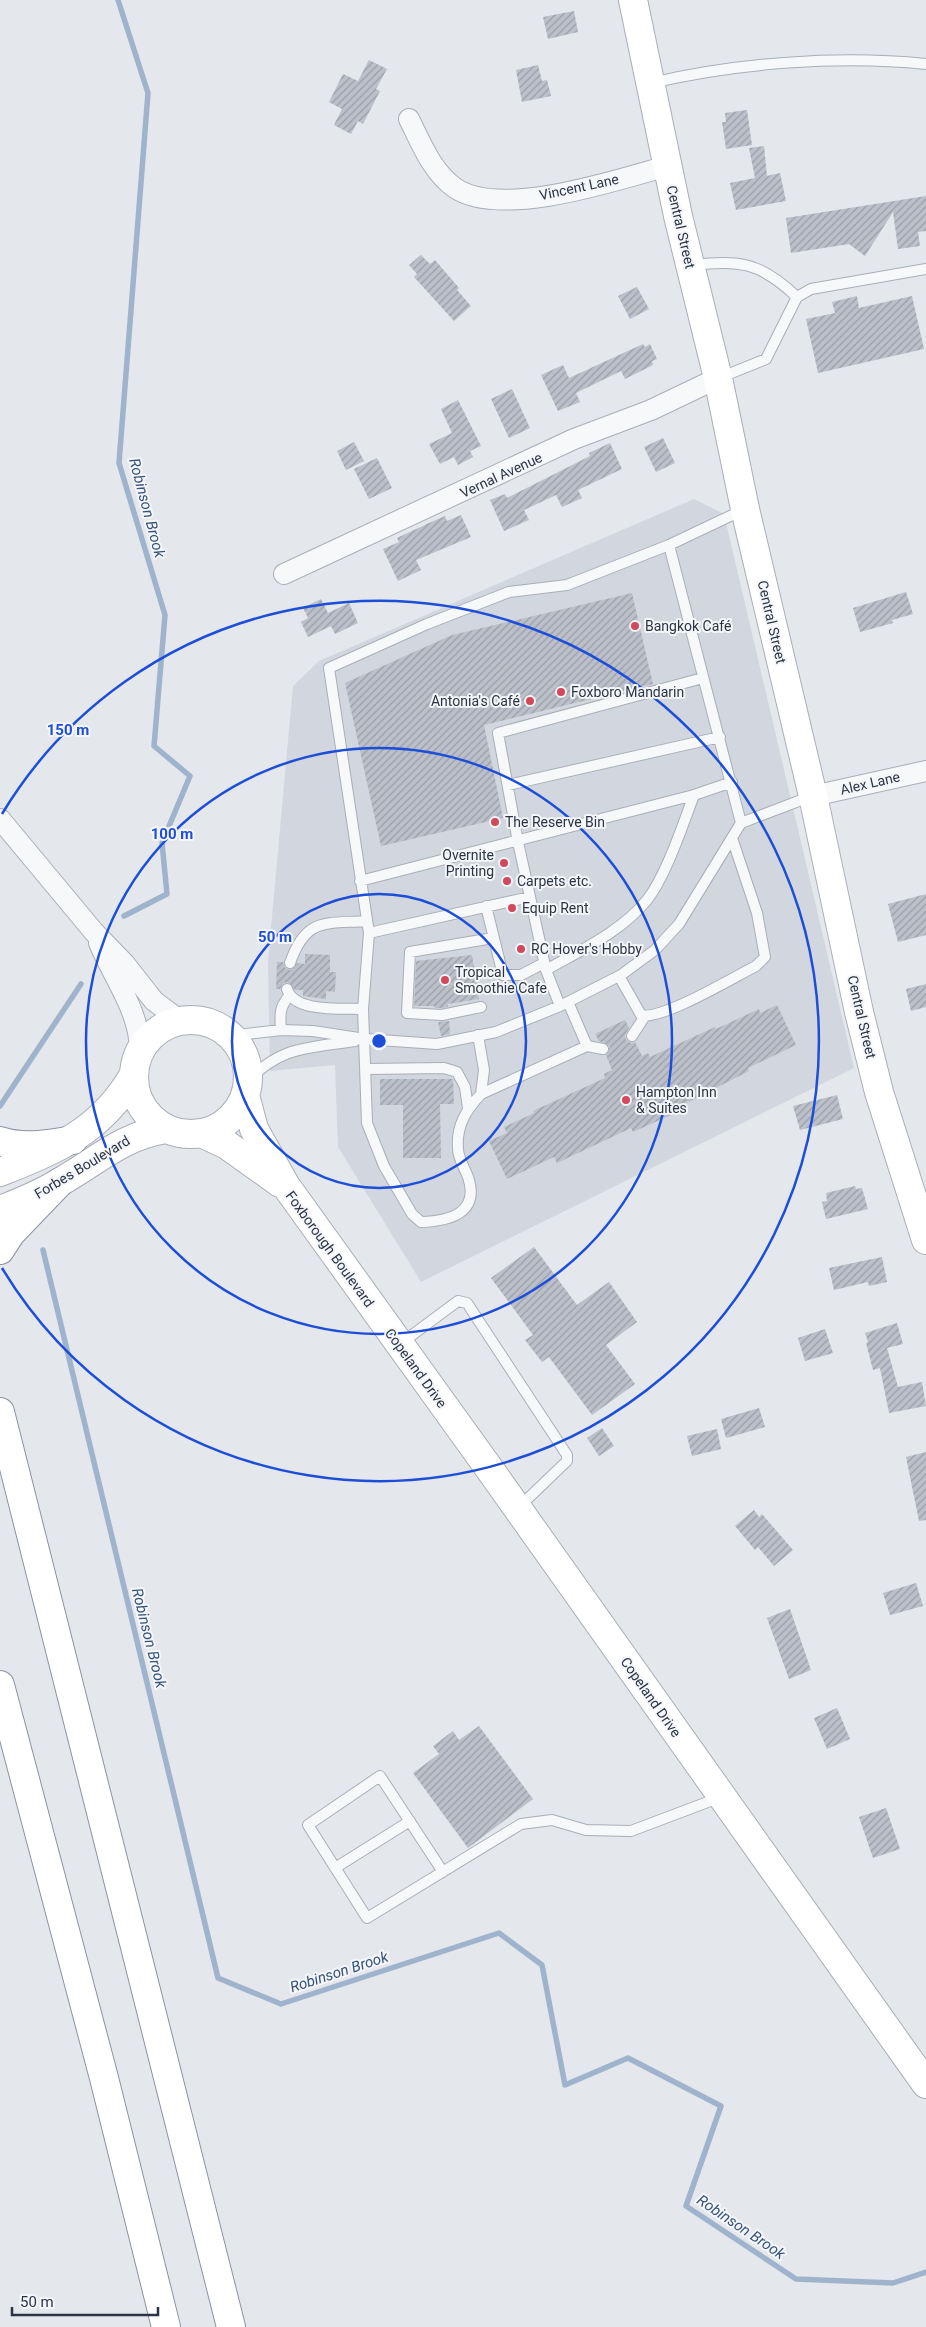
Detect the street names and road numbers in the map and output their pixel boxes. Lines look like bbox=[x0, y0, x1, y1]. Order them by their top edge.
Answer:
street label: Vincent Lane bbox=[538, 171, 620, 203]
street label: Central Street bbox=[664, 184, 698, 270]
street label: Vernal Avenue bbox=[457, 449, 545, 501]
street label: Central Street bbox=[755, 579, 789, 665]
street label: Alex Lane bbox=[839, 768, 901, 798]
street label: Central Street bbox=[845, 974, 879, 1060]
street label: Forbes Boulevard bbox=[31, 1132, 133, 1202]
street label: Foxborough Boulevard bbox=[283, 1188, 377, 1310]
street label: Copeland Drive bbox=[382, 1325, 450, 1411]
street label: Copeland Drive bbox=[618, 1654, 684, 1740]

